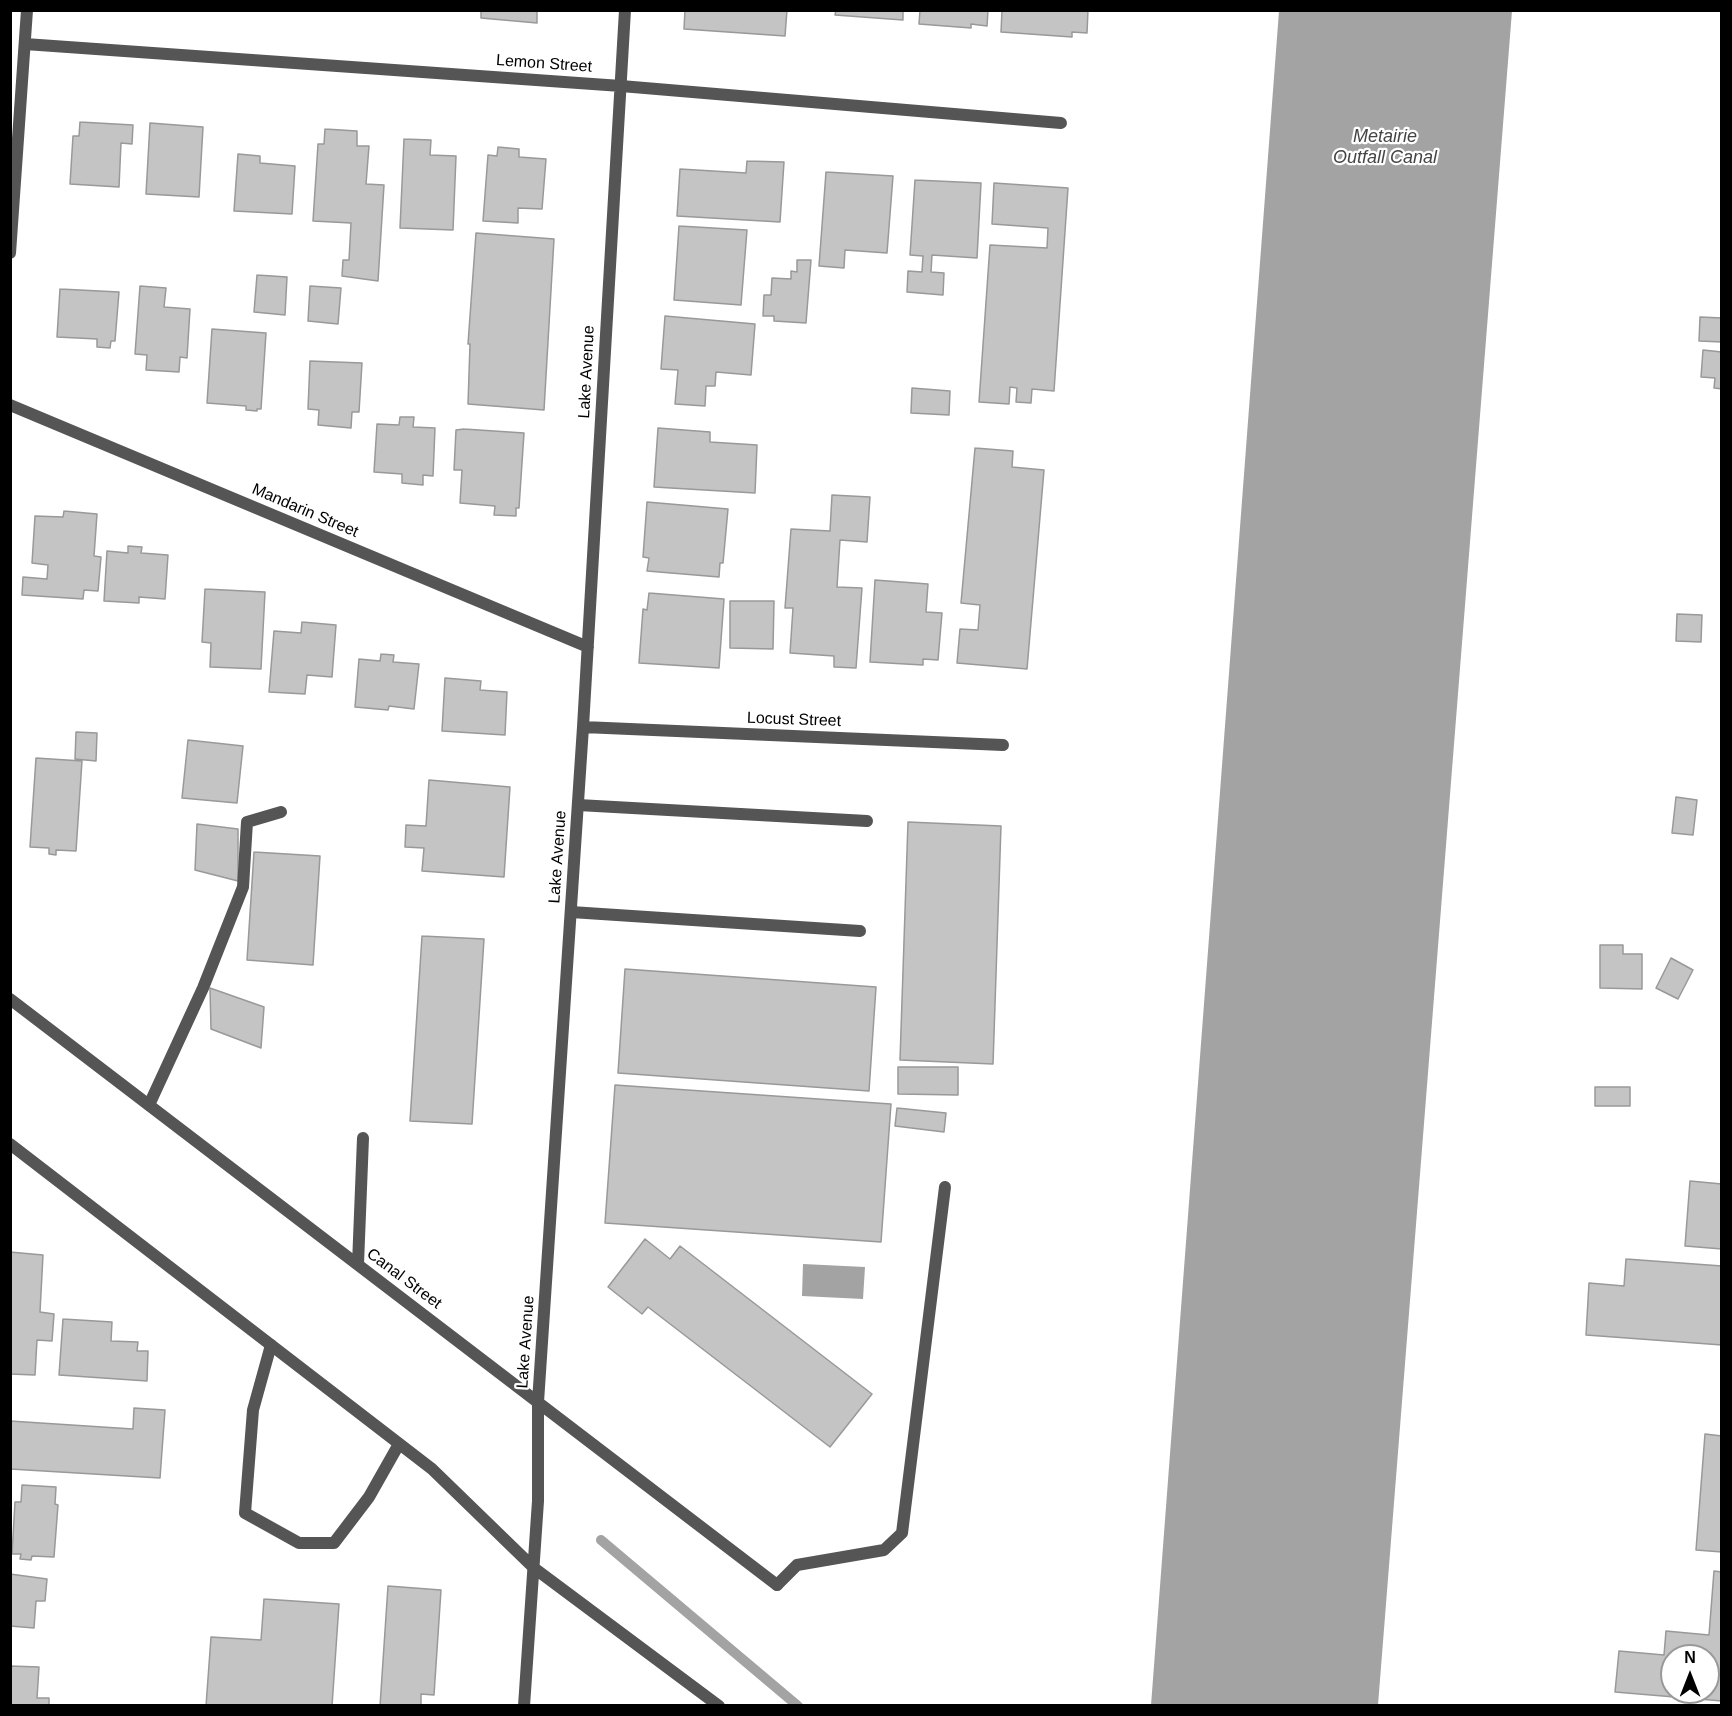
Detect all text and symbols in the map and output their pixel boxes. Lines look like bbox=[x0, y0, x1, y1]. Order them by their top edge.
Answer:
street label: Lemon Street bbox=[495, 51, 593, 77]
water label: Metairie Outfall Canal bbox=[1333, 126, 1437, 168]
street label: Lake Avenue bbox=[575, 325, 599, 419]
street label: Mandarin Street bbox=[249, 480, 361, 542]
street label: Locust Street bbox=[747, 709, 841, 731]
street label: Lake Avenue bbox=[545, 810, 571, 904]
street label: Canal Street bbox=[363, 1245, 445, 1313]
street label: Lake Avenue bbox=[513, 1295, 539, 1389]
north arrow bbox=[1660, 1644, 1720, 1704]
text: N bbox=[1684, 1649, 1696, 1666]

